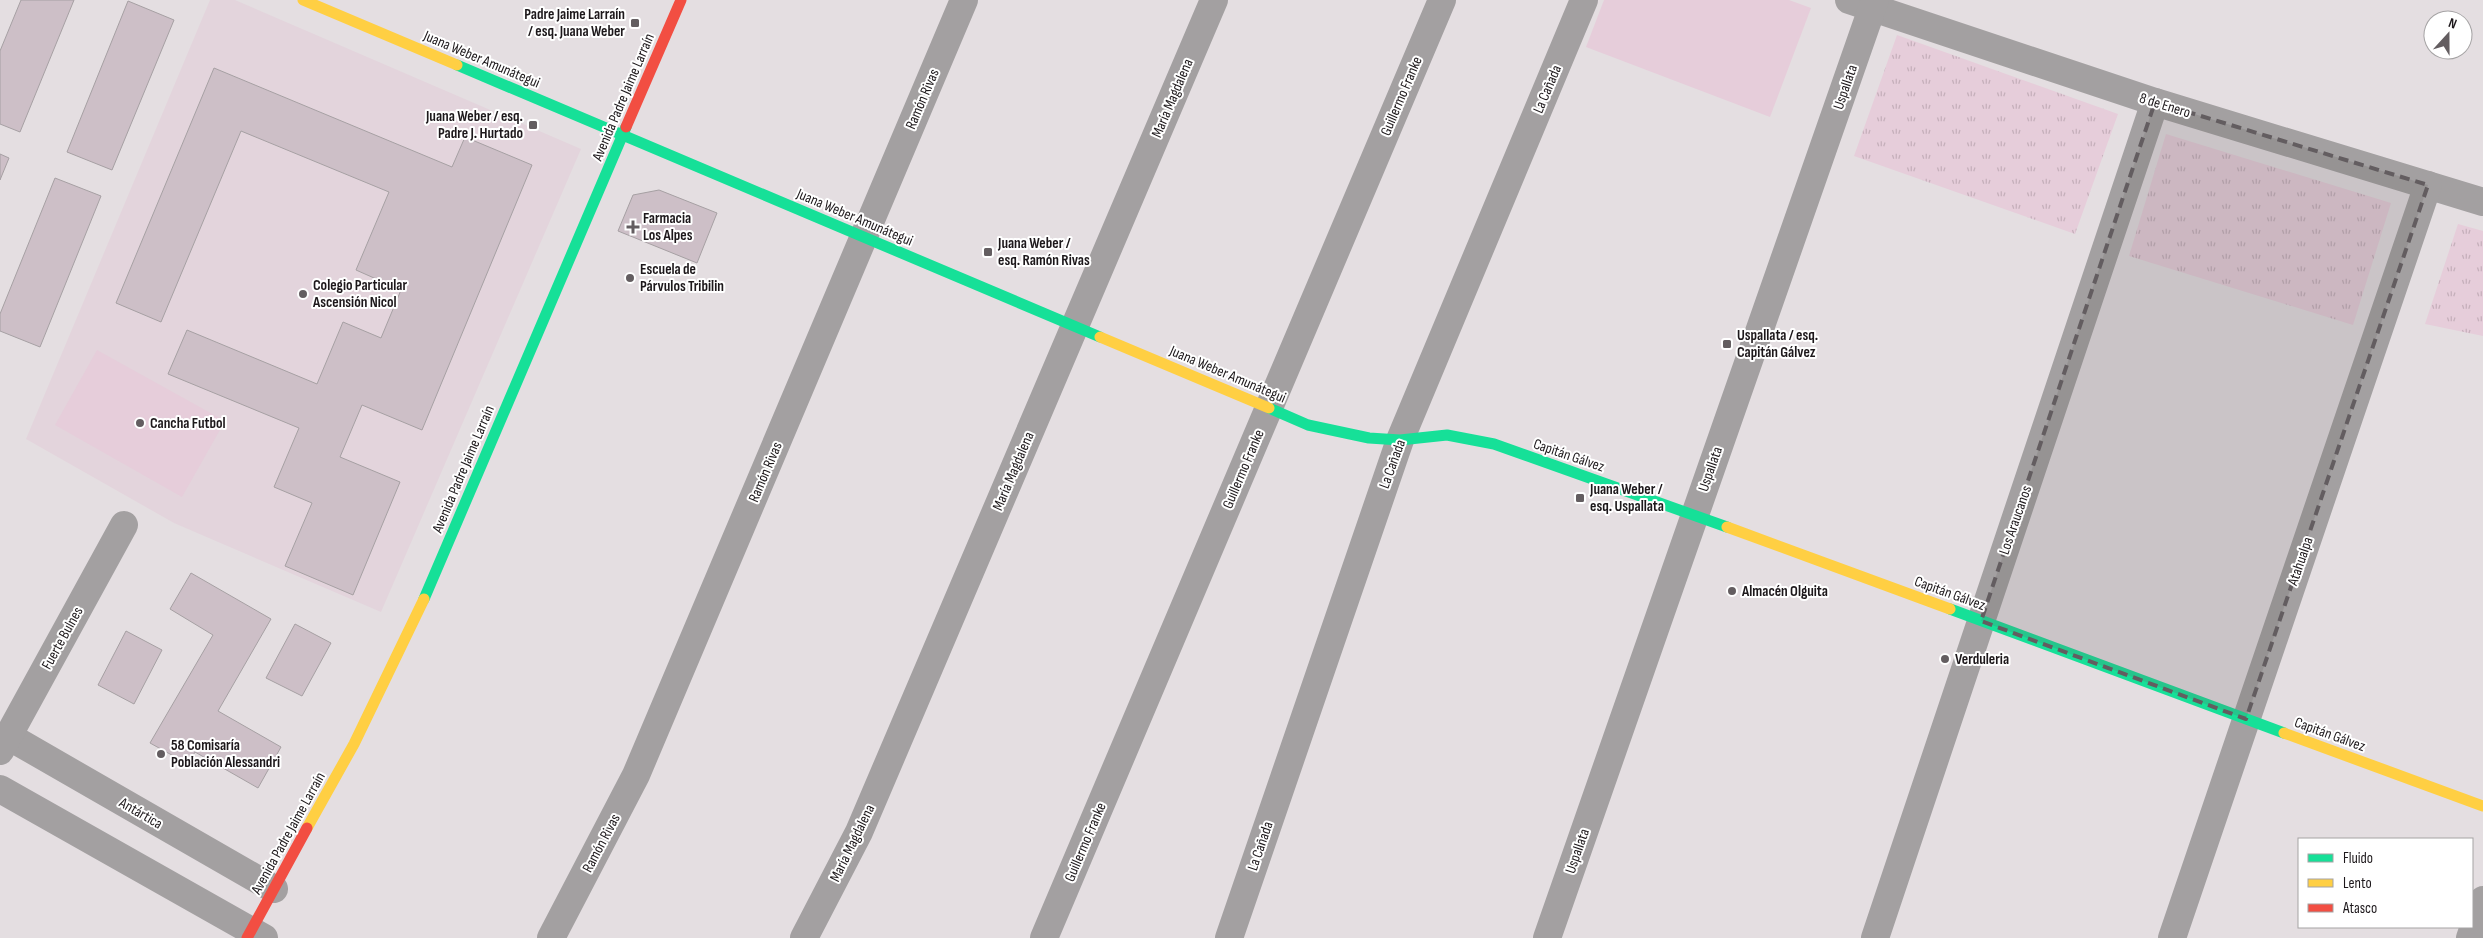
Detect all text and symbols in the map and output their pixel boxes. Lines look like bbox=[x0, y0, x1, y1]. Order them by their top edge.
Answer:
place label: Padre Jaime Larraín / esq. Juana Weber bbox=[524, 5, 625, 41]
north arrow bbox=[2423, 10, 2473, 60]
text: N bbox=[2446, 14, 2459, 33]
marker: Padre Jaime Larraín / esq. Juana Weber bbox=[629, 17, 641, 29]
street label: Juana Weber Amunátegui bbox=[420, 26, 543, 93]
street label: Avenida Padre Jaime Larraín bbox=[588, 31, 659, 165]
street label: Guillermo Franke bbox=[1376, 54, 1427, 139]
street label: María Magdalena bbox=[1147, 56, 1198, 140]
street label: La Cañada bbox=[1529, 62, 1566, 116]
street label: Uspallata bbox=[1829, 62, 1862, 112]
street label: Ramón Rivas bbox=[901, 66, 944, 132]
street label: 8 de Enero bbox=[2137, 89, 2193, 122]
place label: Juana Weber / esq. Padre J. Hurtado bbox=[425, 107, 523, 143]
marker: Juana Weber / esq. Padre J. Hurtado bbox=[527, 119, 539, 131]
street label: Juana Weber Amunátegui bbox=[793, 184, 916, 251]
place label: Farmacia Los Alpes bbox=[643, 209, 693, 245]
marker: Farmacia Los Alpes bbox=[627, 221, 639, 233]
place label: Juana Weber / esq. Ramón Rivas bbox=[997, 234, 1090, 270]
marker: Juana Weber / esq. Ramón Rivas bbox=[982, 246, 994, 258]
place label: Escuela de Párvulos Tribilin bbox=[640, 260, 724, 296]
marker: Escuela de Párvulos Tribilin bbox=[624, 272, 636, 284]
place label: Colegio Particular Ascensión Nicol bbox=[312, 276, 407, 312]
marker: Colegio Particular Ascensión Nicol bbox=[297, 288, 309, 300]
place label: Uspallata / esq. Capitán Gálvez bbox=[1737, 326, 1818, 362]
marker: Uspallata / esq. Capitán Gálvez bbox=[1721, 338, 1733, 350]
street label: Juana Weber Amunátegui bbox=[1166, 341, 1289, 408]
street label: Avenida Padre Jaime Larraín bbox=[428, 403, 499, 537]
place label: Cancha Futbol bbox=[150, 414, 226, 433]
marker: Cancha Futbol bbox=[134, 417, 146, 429]
street label: Guillermo Franke bbox=[1218, 427, 1269, 512]
street label: María Magdalena bbox=[988, 429, 1039, 513]
street label: Capitán Gálvez bbox=[1531, 434, 1607, 477]
street label: La Cañada bbox=[1375, 437, 1410, 491]
street label: Ramón Rivas bbox=[744, 439, 787, 505]
street label: Uspallata bbox=[1694, 444, 1727, 494]
place label: Juana Weber / esq. Uspallata bbox=[1589, 480, 1664, 516]
street label: Los Araucanos bbox=[1995, 483, 2036, 557]
marker: Juana Weber / esq. Uspallata bbox=[1574, 492, 1586, 504]
street label: Atahualpa bbox=[2283, 534, 2318, 589]
street label: Capitán Gálvez bbox=[1912, 572, 1988, 615]
place label: Almacén Olguita bbox=[1741, 582, 1828, 601]
marker: Almacén Olguita bbox=[1726, 585, 1738, 597]
street label: Fuerte Bulnes bbox=[37, 604, 87, 673]
place label: Verduleria bbox=[1955, 650, 2009, 669]
marker: Verduleria bbox=[1939, 653, 1951, 665]
street label: Capitán Gálvez bbox=[2292, 713, 2368, 756]
place label: 58 Comisaría Población Alessandri bbox=[171, 736, 280, 772]
marker: 58 Comisaría Población Alessandri bbox=[155, 748, 167, 760]
street label: Avenida Padre Jaime Larraín bbox=[247, 769, 330, 898]
street label: Antártica bbox=[115, 793, 166, 834]
street label: Guillermo Franke bbox=[1060, 800, 1111, 885]
street label: María Magdalena bbox=[826, 801, 879, 885]
street label: Ramón Rivas bbox=[578, 811, 625, 876]
street label: La Cañada bbox=[1243, 819, 1278, 873]
street label: Uspallata bbox=[1561, 826, 1594, 876]
legend bbox=[2298, 838, 2473, 928]
text: Fluido bbox=[2343, 849, 2373, 868]
text: Lento bbox=[2343, 874, 2372, 893]
text: Atasco bbox=[2342, 899, 2377, 918]

